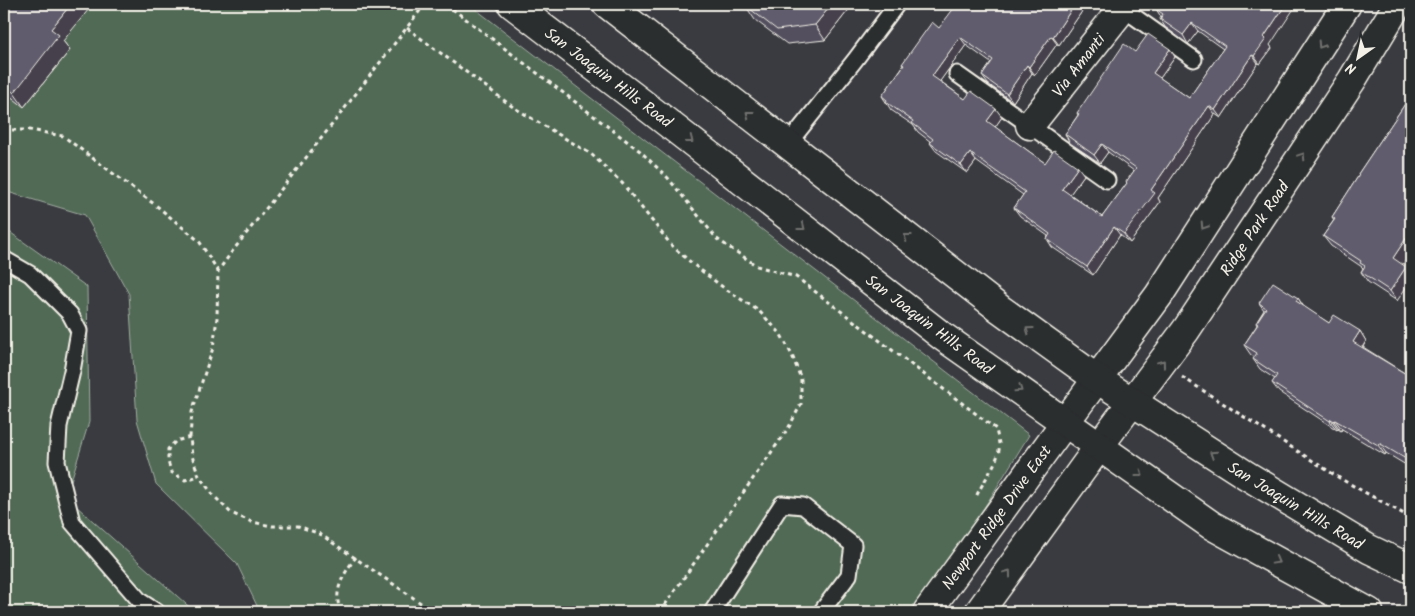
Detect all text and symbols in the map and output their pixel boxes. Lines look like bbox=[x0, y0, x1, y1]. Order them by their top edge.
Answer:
street label: San Joaquin Hills Road bbox=[539, 22, 678, 135]
street label: Via Amanti bbox=[1046, 28, 1113, 103]
north arrow bbox=[1332, 32, 1382, 82]
one-way arrow bbox=[1318, 39, 1327, 48]
text: N bbox=[1342, 56, 1361, 80]
one-way arrow bbox=[745, 111, 755, 120]
one-way arrow bbox=[684, 134, 693, 142]
one-way arrow bbox=[1295, 152, 1305, 161]
street label: Ridge Park Road bbox=[1214, 175, 1297, 281]
one-way arrow bbox=[1201, 220, 1210, 229]
one-way arrow bbox=[796, 221, 805, 229]
one-way arrow bbox=[903, 234, 913, 243]
street label: San Joaquin Hills Road bbox=[860, 269, 999, 382]
one-way arrow bbox=[1025, 327, 1035, 336]
one-way arrow bbox=[1156, 360, 1164, 369]
one-way arrow bbox=[1013, 383, 1023, 392]
street label: Newport Ridge Drive East bbox=[936, 440, 1059, 595]
one-way arrow bbox=[1210, 451, 1219, 461]
street label: San Joaquin Hills Road bbox=[1222, 456, 1369, 557]
one-way arrow bbox=[1134, 468, 1143, 477]
one-way arrow bbox=[1271, 555, 1280, 565]
one-way arrow bbox=[1002, 569, 1011, 579]

